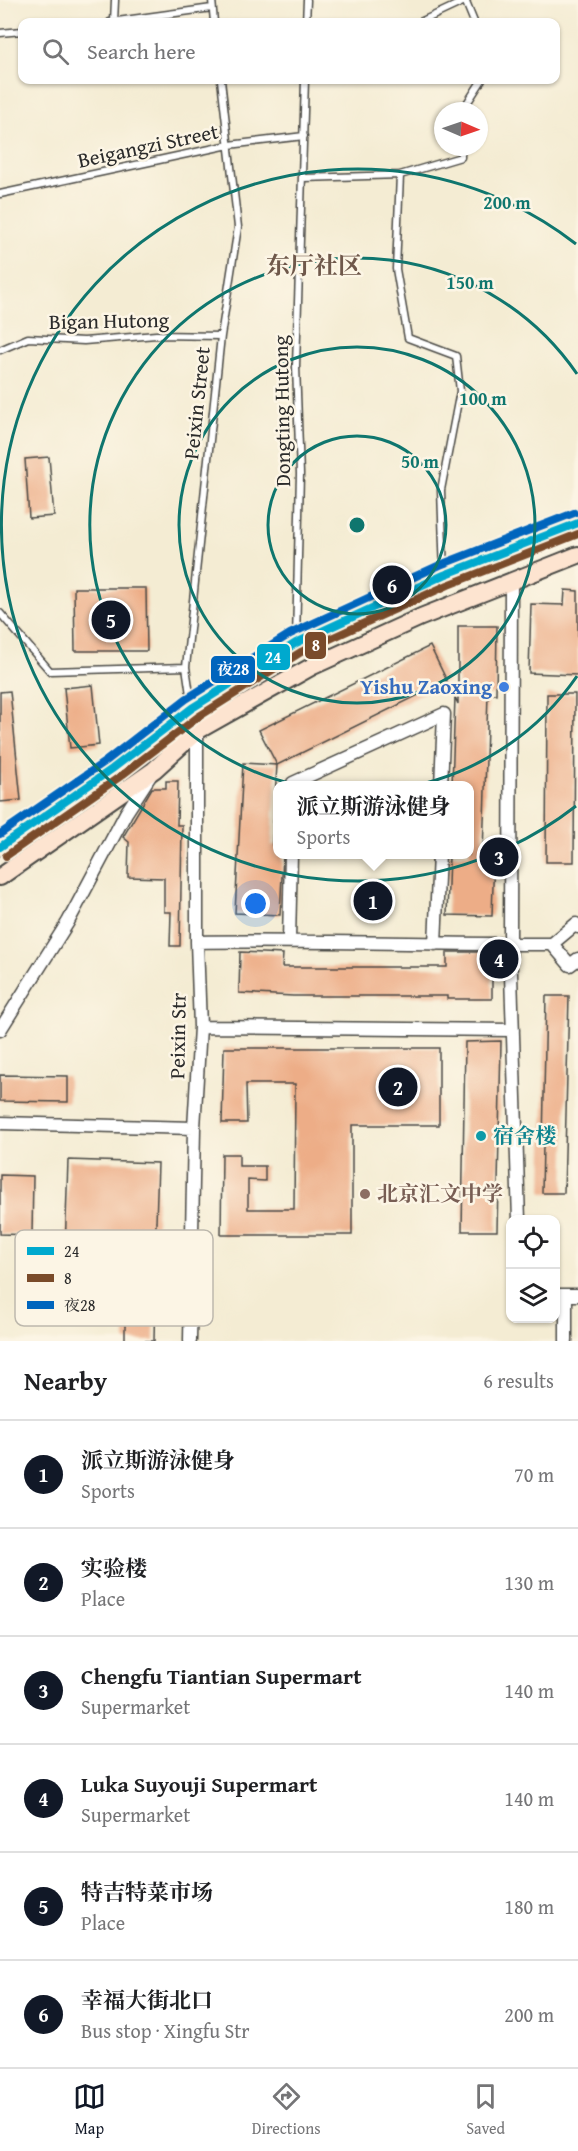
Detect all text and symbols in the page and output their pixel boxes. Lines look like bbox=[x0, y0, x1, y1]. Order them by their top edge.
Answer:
search box bbox=[18, 18, 560, 84]
icon: search bbox=[39, 35, 72, 68]
text: Search here bbox=[87, 35, 196, 67]
north arrow bbox=[434, 102, 488, 156]
street label: Beigangzi Street bbox=[75, 115, 222, 176]
text: 200 m bbox=[483, 189, 531, 216]
district label: 东厅社区 bbox=[266, 248, 362, 283]
text: 150 m bbox=[446, 269, 494, 296]
street label: Bigan Hutong bbox=[49, 304, 170, 337]
street label: Dongting Hutong bbox=[265, 334, 298, 487]
street label: Peixin Street bbox=[175, 344, 218, 461]
text: 100 m bbox=[459, 385, 507, 412]
text: 50 m bbox=[401, 448, 440, 475]
centre of rings bbox=[347, 515, 367, 535]
pin: 6 bbox=[372, 562, 412, 608]
pin: 5 bbox=[92, 598, 130, 642]
line badge: 8 bbox=[304, 631, 327, 660]
text: 8 bbox=[312, 633, 320, 657]
line badge: 24 bbox=[256, 643, 291, 671]
text: 24 bbox=[265, 645, 281, 669]
line badge: 夜28 bbox=[210, 655, 256, 684]
text: 夜28 bbox=[217, 657, 249, 681]
place label: Yishu Zaoxing bbox=[360, 671, 493, 702]
marker: Yishu Zaoxing bbox=[497, 680, 511, 694]
popup bbox=[273, 781, 474, 859]
text: 派立斯游泳健身 bbox=[296, 790, 451, 822]
text: Sports bbox=[296, 822, 351, 851]
pin: 3 bbox=[480, 834, 518, 880]
pin: 1 bbox=[354, 878, 392, 924]
your location bbox=[241, 889, 270, 918]
pin: 4 bbox=[480, 936, 518, 982]
street label: Peixin Str bbox=[161, 992, 194, 1079]
pin: 2 bbox=[378, 1064, 418, 1110]
place label: 宿舍楼 bbox=[493, 1120, 556, 1151]
marker: 宿舍楼 bbox=[474, 1129, 488, 1143]
place label: 北京汇文中学 bbox=[377, 1178, 503, 1209]
marker: 北京汇文中学 bbox=[358, 1187, 372, 1201]
map controls bbox=[506, 1215, 560, 1323]
button: locate bbox=[506, 1215, 560, 1269]
legend bbox=[15, 1230, 213, 1326]
text: 24 bbox=[64, 1239, 80, 1263]
text: 8 bbox=[64, 1266, 72, 1290]
button: layers bbox=[506, 1269, 560, 1323]
text: 夜28 bbox=[64, 1293, 96, 1317]
text: Nearby bbox=[24, 1361, 107, 1400]
text: 6 results bbox=[483, 1366, 554, 1395]
text: 派立斯游泳健身 bbox=[81, 1444, 235, 1476]
text: 1 bbox=[38, 1460, 49, 1489]
text: 70 m bbox=[514, 1460, 554, 1489]
text: Sports bbox=[81, 1476, 135, 1505]
text: 实验楼 bbox=[81, 1552, 147, 1584]
text: 2 bbox=[38, 1568, 49, 1597]
text: 130 m bbox=[504, 1568, 554, 1597]
text: Place bbox=[81, 1584, 125, 1613]
text: Chengfu Tiantian Supermart bbox=[81, 1660, 362, 1692]
text: 3 bbox=[38, 1676, 49, 1705]
text: 140 m bbox=[504, 1676, 554, 1705]
text: Supermarket bbox=[81, 1692, 190, 1721]
text: Luka Suyouji Supermart bbox=[81, 1768, 317, 1800]
text: 4 bbox=[38, 1784, 49, 1813]
text: 140 m bbox=[504, 1784, 554, 1813]
text: Supermarket bbox=[81, 1800, 190, 1829]
text: 特吉特菜市场 bbox=[81, 1876, 213, 1908]
text: 5 bbox=[38, 1892, 49, 1921]
text: 180 m bbox=[504, 1892, 554, 1921]
text: Place bbox=[81, 1908, 125, 1937]
text: 幸福大街北口 bbox=[81, 1984, 213, 2016]
text: 6 bbox=[38, 2000, 49, 2029]
text: 200 m bbox=[504, 2000, 554, 2029]
text: Bus stop · Xingfu Str bbox=[81, 2016, 250, 2045]
tab: Map bbox=[73, 2080, 106, 2140]
tab: Directions bbox=[252, 2080, 321, 2140]
tab: Saved bbox=[466, 2080, 505, 2140]

